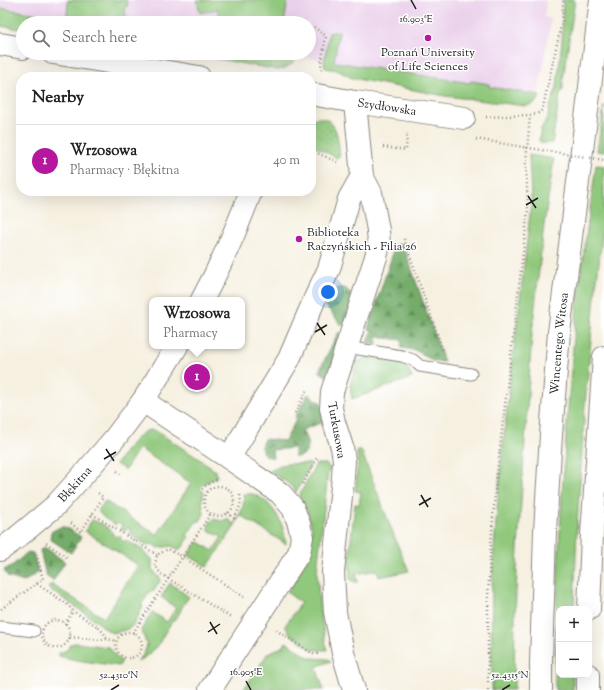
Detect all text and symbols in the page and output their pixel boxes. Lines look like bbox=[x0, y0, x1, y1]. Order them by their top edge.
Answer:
text: 16.903°E bbox=[399, 12, 433, 27]
search box bbox=[16, 16, 316, 60]
icon: search bbox=[30, 27, 52, 49]
text: Search here bbox=[62, 28, 137, 49]
marker: Poznań University of Life Sciences bbox=[423, 33, 433, 43]
place label: Poznań University of Life Sciences bbox=[381, 44, 475, 76]
text: Nearby bbox=[32, 86, 84, 110]
street label: Szydłowska bbox=[356, 94, 418, 121]
text: Wrzosowa bbox=[70, 141, 137, 162]
text: 1 bbox=[43, 152, 47, 170]
text: 40 m bbox=[273, 152, 300, 170]
text: Pharmacy · Błękitna bbox=[70, 162, 180, 180]
place label: Biblioteka Raczyńskich - Filia 26 bbox=[307, 224, 417, 256]
marker: Biblioteka Raczyńskich - Filia 26 bbox=[294, 234, 304, 244]
your location bbox=[318, 282, 338, 302]
street label: Wincentego Witosa bbox=[546, 291, 574, 395]
popup bbox=[149, 297, 245, 349]
text: Wrzosowa bbox=[163, 304, 231, 325]
text: Pharmacy bbox=[163, 325, 218, 343]
pin: 1 bbox=[184, 362, 210, 392]
street label: Turkusowa bbox=[322, 400, 350, 460]
street label: Błękitna bbox=[54, 462, 97, 507]
map controls bbox=[556, 606, 592, 678]
button: + bbox=[556, 606, 592, 642]
button: − bbox=[556, 642, 592, 678]
text: 16.905°E bbox=[230, 665, 262, 680]
text: 52.4310°N bbox=[99, 668, 138, 683]
text: 52.4315°N bbox=[490, 668, 529, 683]

